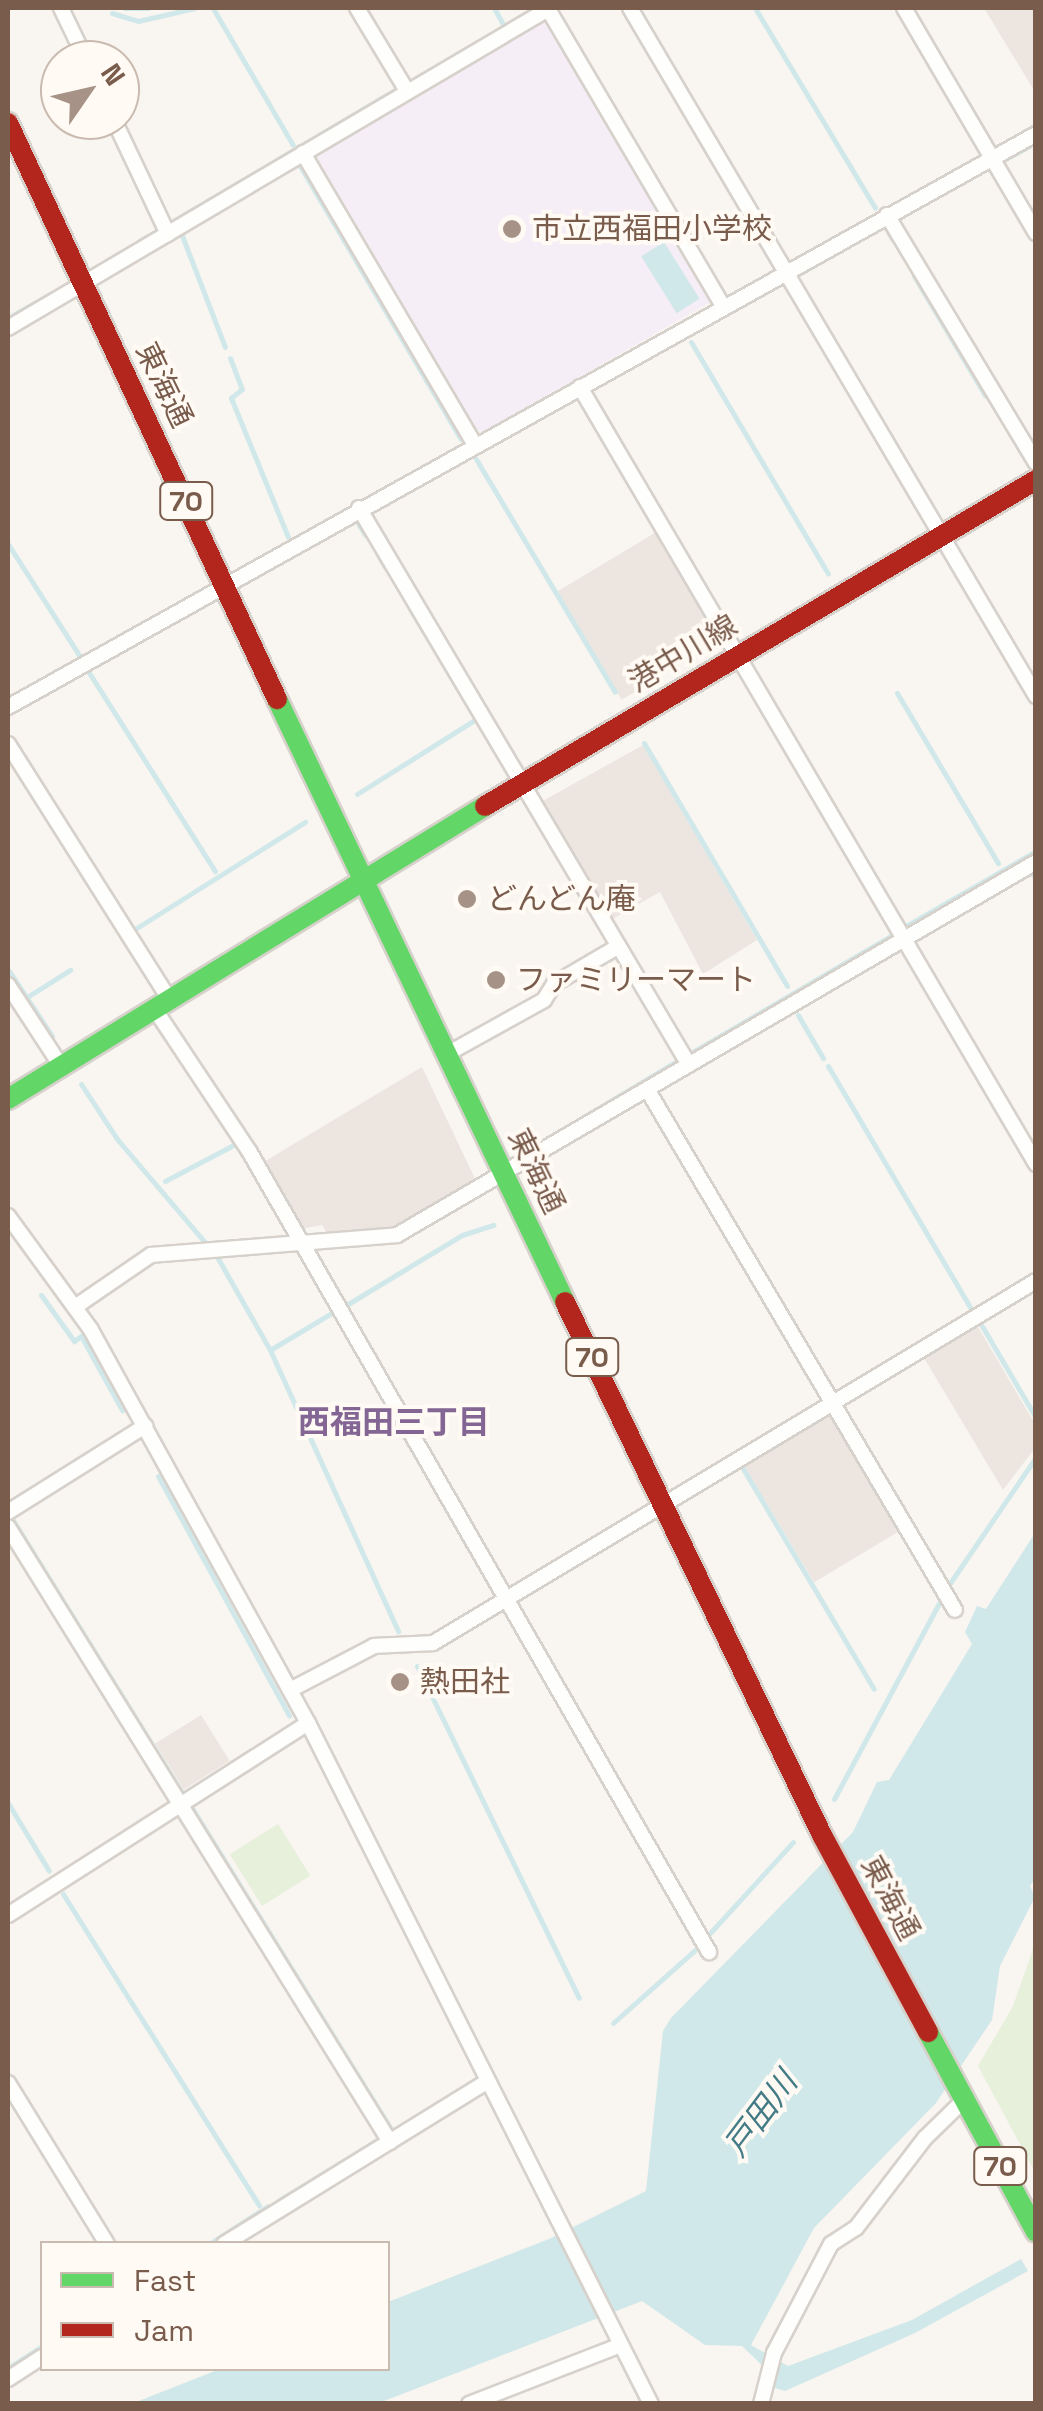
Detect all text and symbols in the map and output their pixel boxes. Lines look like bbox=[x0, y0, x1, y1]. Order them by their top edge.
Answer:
north arrow bbox=[40, 40, 140, 140]
text: N bbox=[93, 56, 133, 92]
place label: 市立西福田小学校 bbox=[532, 211, 772, 247]
marker: 市立西福田小学校 bbox=[501, 218, 523, 240]
street label: 東海通 bbox=[128, 337, 200, 433]
road number: 70 bbox=[158, 478, 214, 524]
street label: 港中川線 bbox=[622, 608, 744, 700]
place label: どんどん庵 bbox=[487, 881, 637, 917]
marker: どんどん庵 bbox=[456, 888, 478, 910]
place label: ファミリーマート bbox=[516, 962, 756, 998]
marker: ファミリーマート bbox=[485, 969, 507, 991]
street label: 東海通 bbox=[500, 1123, 572, 1219]
road number: 70 bbox=[564, 1334, 620, 1380]
district label: 西福田三丁目 bbox=[298, 1403, 490, 1441]
place label: 熱田社 bbox=[420, 1664, 510, 1700]
marker: 熱田社 bbox=[389, 1671, 411, 1693]
street label: 東海通 bbox=[853, 1850, 927, 1946]
water label: 戸田川 bbox=[717, 2064, 805, 2164]
road number: 70 bbox=[972, 2143, 1028, 2189]
legend bbox=[40, 2241, 390, 2371]
text: Fast bbox=[134, 2261, 196, 2300]
text: Jam bbox=[134, 2311, 194, 2350]

